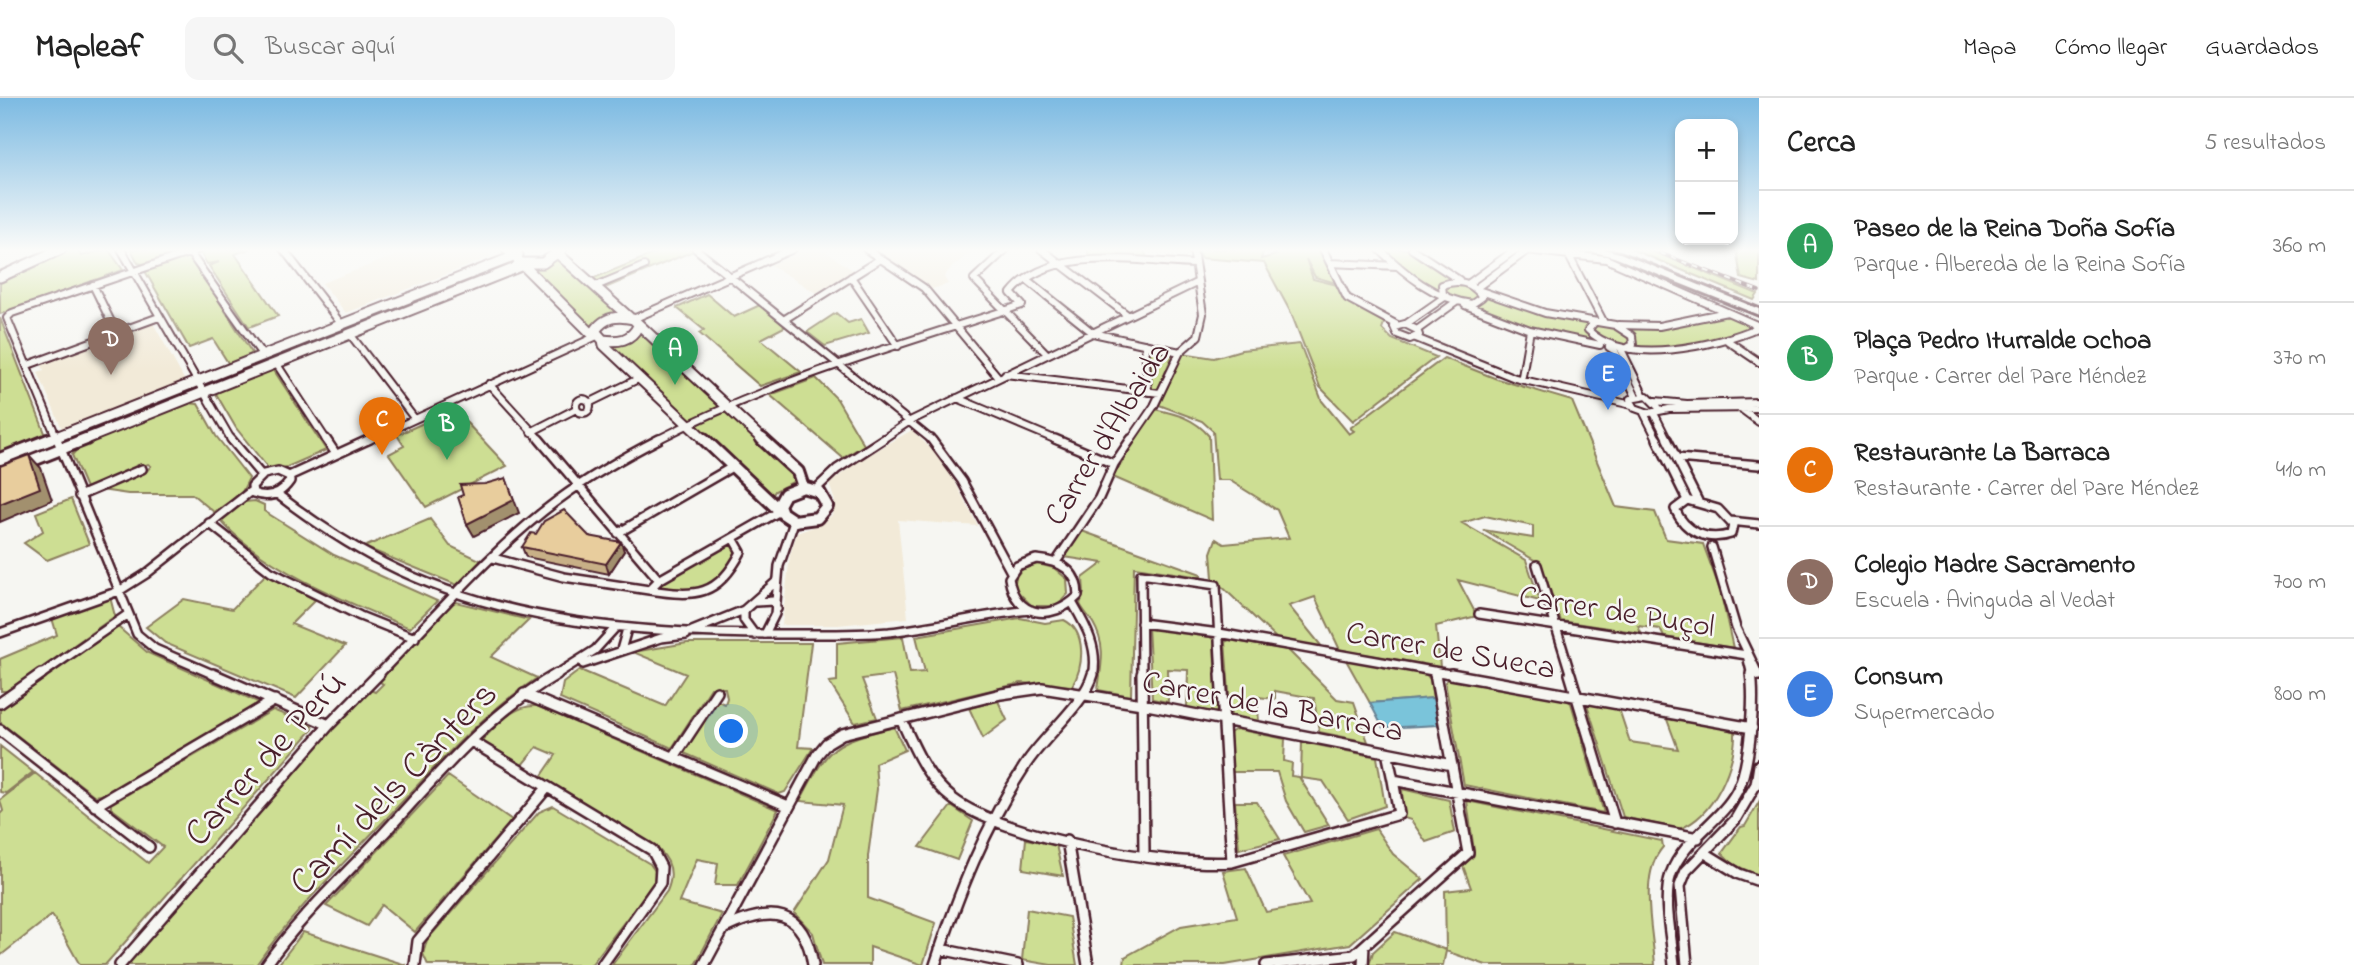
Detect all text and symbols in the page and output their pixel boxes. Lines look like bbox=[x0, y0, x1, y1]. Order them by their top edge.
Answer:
search box bbox=[185, 17, 675, 80]
text: Mapleaf bbox=[35, 24, 143, 72]
icon: search bbox=[209, 29, 247, 67]
text: Buscar aquí bbox=[265, 29, 395, 67]
text: Mapa bbox=[1963, 31, 2016, 66]
text: Cómo llegar bbox=[2054, 31, 2167, 66]
text: Guardados bbox=[2205, 31, 2319, 66]
map controls bbox=[1675, 119, 1738, 245]
button: + bbox=[1675, 119, 1738, 182]
text: Cerca bbox=[1787, 122, 1856, 166]
text: 5 resultados bbox=[2204, 127, 2326, 160]
button: − bbox=[1675, 182, 1738, 245]
text: Paseo de la Reina Doña Sofía bbox=[1854, 211, 2175, 249]
text: A bbox=[1803, 230, 1817, 263]
text: 360 m bbox=[2273, 230, 2326, 263]
text: Parque · Albereda de la Reina Sofía bbox=[1854, 249, 2186, 282]
pin: D bbox=[88, 317, 134, 375]
text: Plaça Pedro Iturralde Ochoa bbox=[1854, 323, 2151, 361]
pin: A bbox=[652, 327, 698, 385]
street label: Carrer d'Albaida bbox=[1034, 334, 1184, 536]
text: B bbox=[1802, 342, 1818, 375]
text: 370 m bbox=[2273, 342, 2326, 375]
pin: E bbox=[1585, 352, 1631, 410]
text: Parque · Carrer del Pare Méndez bbox=[1854, 361, 2146, 394]
pin: C bbox=[359, 397, 405, 455]
pin: B bbox=[424, 402, 470, 460]
text: Restaurante La Barraca bbox=[1854, 435, 2110, 473]
text: C bbox=[1804, 454, 1816, 487]
text: 410 m bbox=[2276, 454, 2326, 487]
text: Restaurante · Carrer del Pare Méndez bbox=[1854, 473, 2199, 506]
text: Colegio Madre Sacramento bbox=[1854, 547, 2135, 585]
text: D bbox=[1802, 566, 1818, 599]
text: 700 m bbox=[2273, 566, 2326, 599]
street label: Carrer de Puçol bbox=[1515, 575, 1718, 652]
text: Escuela · Avinguda al Vedat bbox=[1854, 585, 2115, 618]
street label: Carrer de Sueca bbox=[1342, 611, 1559, 694]
street label: Carrer de Perú bbox=[172, 659, 362, 861]
text: Consum bbox=[1854, 659, 1943, 697]
street label: Carrer de la Barraca bbox=[1138, 660, 1407, 757]
street label: Camí dels Cànters bbox=[277, 669, 512, 910]
text: E bbox=[1803, 678, 1817, 711]
text: 800 m bbox=[2274, 678, 2326, 711]
text: Supermercado bbox=[1854, 697, 1995, 730]
your location bbox=[714, 714, 748, 748]

